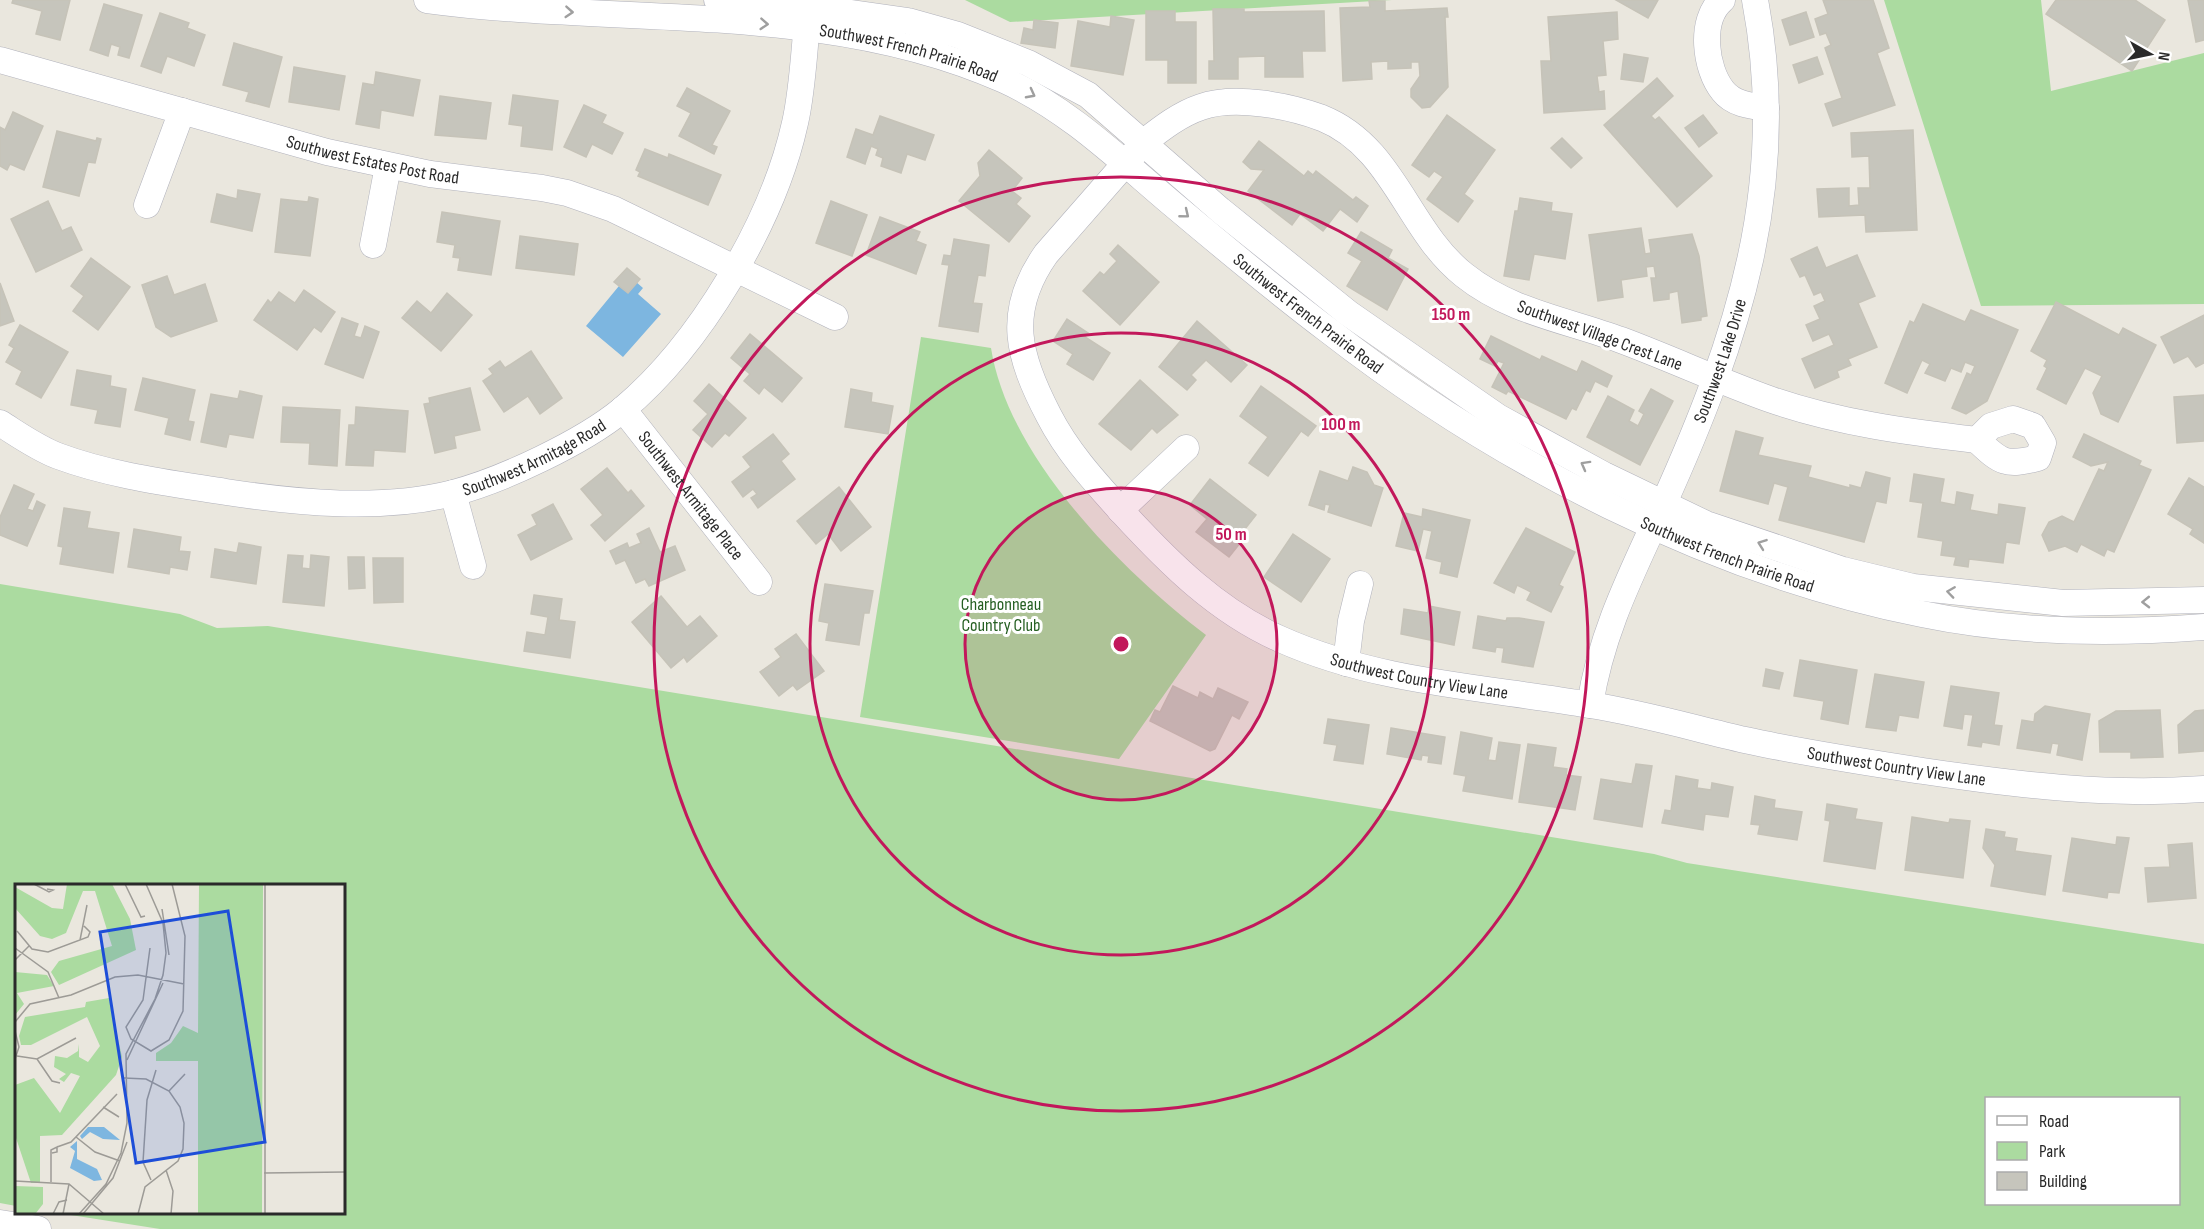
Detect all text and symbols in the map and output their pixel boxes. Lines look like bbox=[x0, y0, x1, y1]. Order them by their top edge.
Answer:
one-way arrow bbox=[565, 5, 574, 18]
one-way arrow bbox=[759, 17, 769, 30]
street label: Southwest French Prairie Road bbox=[818, 20, 1001, 87]
north arrow bbox=[2120, 24, 2180, 84]
text: N bbox=[2153, 50, 2173, 62]
one-way arrow bbox=[1025, 87, 1036, 98]
street label: Southwest Estates Post Road bbox=[284, 131, 460, 189]
one-way arrow bbox=[1178, 206, 1189, 217]
street label: Southwest French Prairie Road bbox=[1229, 249, 1387, 378]
street label: Southwest Village Crest Lane bbox=[1514, 296, 1685, 375]
street label: Southwest Lake Drive bbox=[1689, 296, 1751, 426]
text: 150 m bbox=[1432, 304, 1470, 325]
text: 100 m bbox=[1322, 414, 1361, 435]
street label: Southwest Armitage Road bbox=[460, 415, 610, 501]
street label: Southwest Armitage Place bbox=[633, 427, 748, 564]
one-way arrow bbox=[1581, 461, 1591, 472]
street label: Southwest French Prairie Road bbox=[1637, 512, 1817, 597]
text: 50 m bbox=[1215, 524, 1247, 545]
one-way arrow bbox=[1758, 539, 1768, 552]
one-way arrow bbox=[1946, 587, 1956, 599]
park label: Charbonneau Country Club bbox=[961, 594, 1041, 636]
one-way arrow bbox=[2141, 596, 2150, 608]
centre of rings bbox=[1111, 634, 1131, 654]
street label: Southwest Country View Lane bbox=[1328, 649, 1509, 704]
street label: Southwest Country View Lane bbox=[1806, 743, 1987, 791]
inset map bbox=[15, 884, 345, 1214]
legend bbox=[1985, 1097, 2180, 1205]
text: Road bbox=[2039, 1111, 2069, 1132]
text: Park bbox=[2039, 1141, 2065, 1162]
text: Building bbox=[2039, 1171, 2087, 1192]

